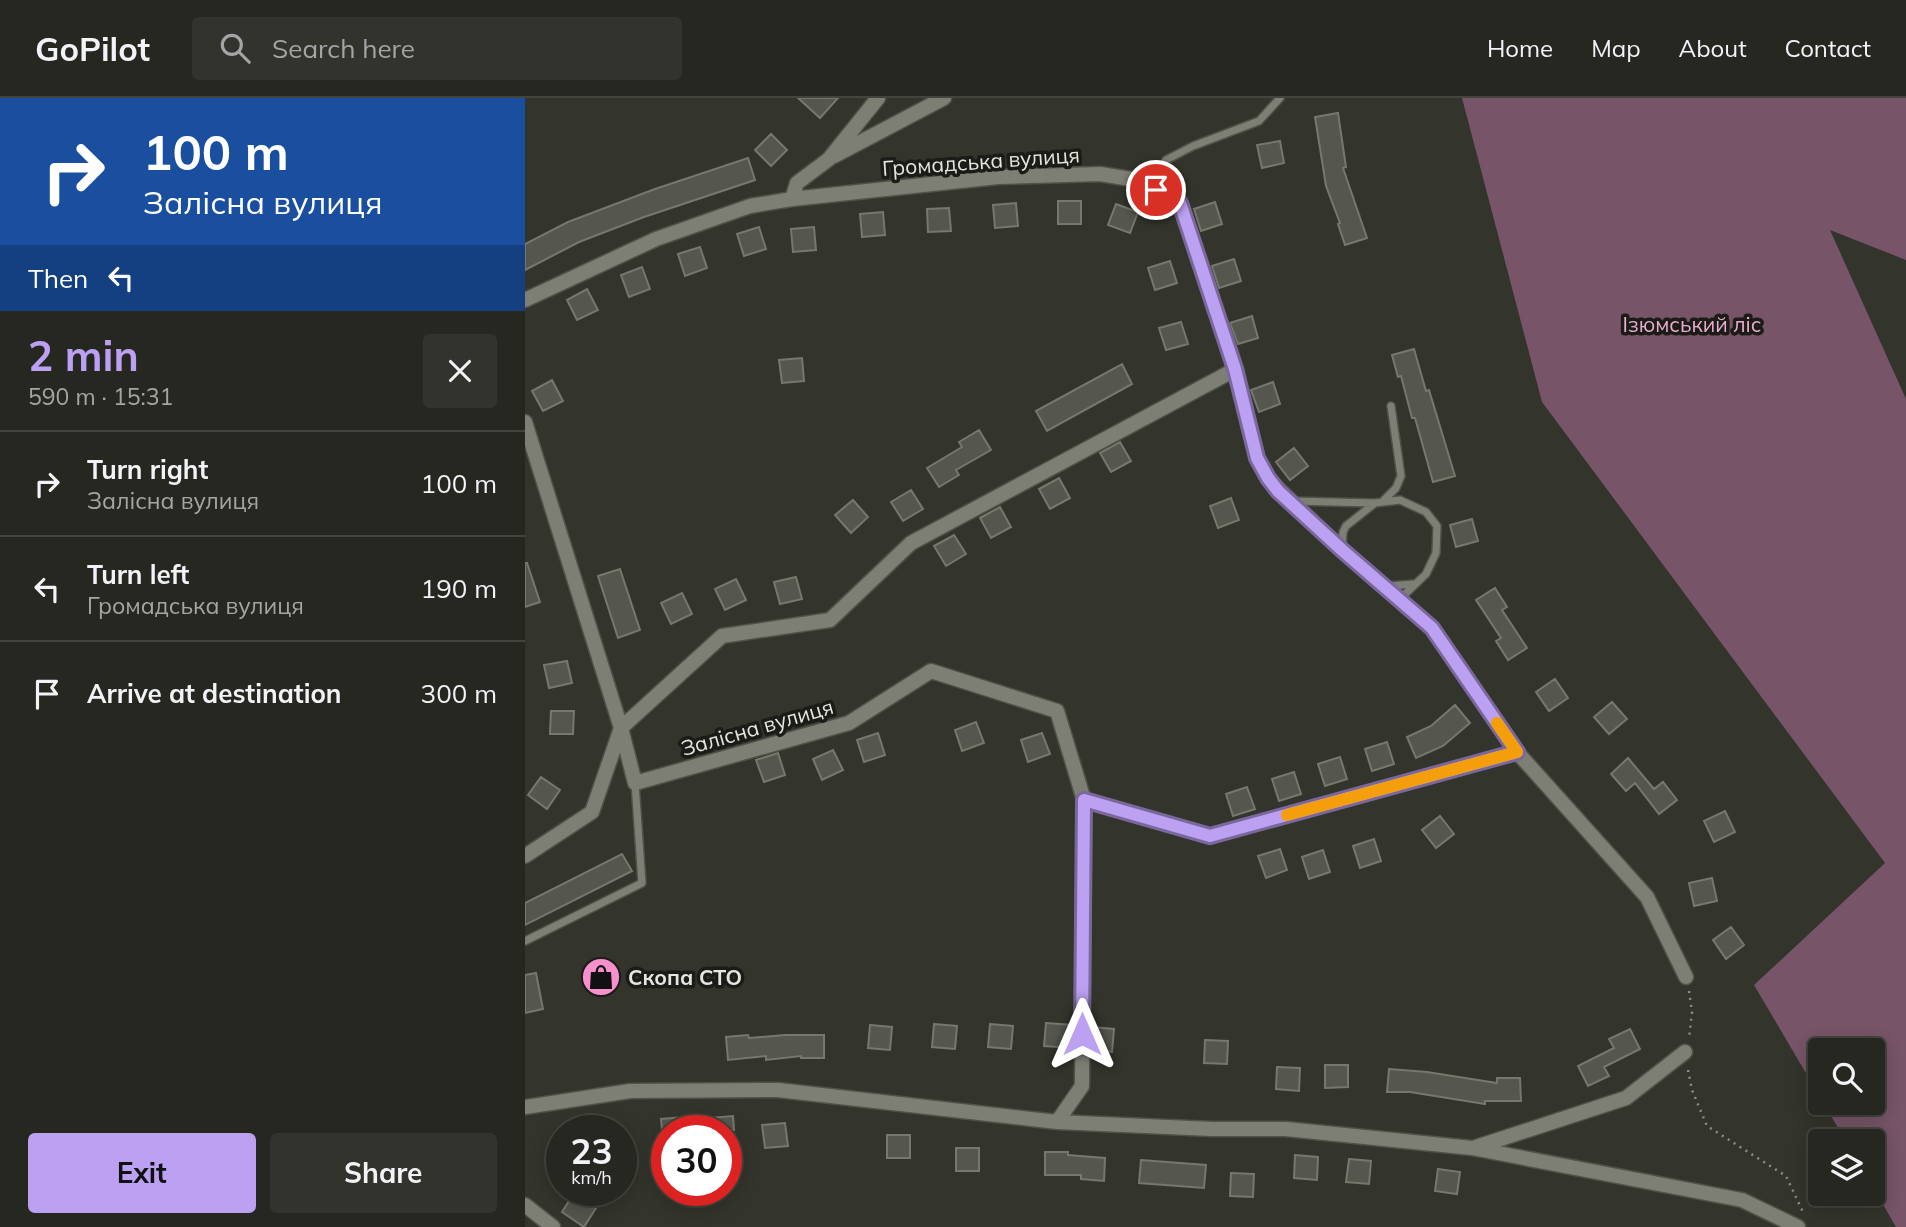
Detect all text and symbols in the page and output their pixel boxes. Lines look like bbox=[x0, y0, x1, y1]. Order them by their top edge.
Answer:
search box bbox=[192, 17, 682, 80]
text: GoPilot bbox=[35, 28, 150, 69]
icon: search bbox=[216, 29, 254, 67]
text: Search here bbox=[272, 32, 415, 65]
text: Home bbox=[1487, 33, 1553, 63]
text: Map bbox=[1591, 33, 1641, 63]
text: About bbox=[1679, 33, 1747, 63]
text: Contact bbox=[1785, 33, 1871, 63]
text: 100 m bbox=[143, 121, 289, 182]
icon: right bbox=[28, 126, 119, 217]
street label: Громадська вулиця bbox=[881, 141, 1081, 181]
pin bbox=[1126, 160, 1186, 220]
icon: arrive bbox=[1137, 171, 1175, 209]
text: Залісна вулиця bbox=[143, 182, 382, 222]
icon: left bbox=[102, 259, 140, 297]
text: Then bbox=[28, 262, 88, 295]
park label: Ізюмський ліс bbox=[1623, 311, 1761, 337]
text: 2 min bbox=[28, 329, 139, 382]
button: close bbox=[423, 334, 497, 408]
text: 590 m · 15:31 bbox=[28, 382, 173, 411]
text: Turn right bbox=[87, 453, 208, 486]
icon: right bbox=[28, 465, 66, 503]
text: 100 m bbox=[421, 467, 497, 500]
text: Залісна вулиця bbox=[87, 486, 259, 515]
text: Turn left bbox=[87, 558, 189, 591]
icon: left bbox=[28, 570, 66, 608]
text: 190 m bbox=[421, 572, 497, 605]
text: Громадська вулиця bbox=[87, 591, 304, 620]
icon: arrive bbox=[28, 675, 66, 713]
text: Arrive at destination bbox=[87, 677, 342, 710]
text: 300 m bbox=[421, 677, 497, 710]
street label: Залісна вулиця bbox=[678, 693, 836, 761]
shop icon: Скопа СТО bbox=[580, 956, 622, 998]
place label: Скопа СТО bbox=[628, 964, 742, 990]
position arrow bbox=[1045, 997, 1119, 1071]
map controls bbox=[1808, 1038, 1885, 1206]
button: search bbox=[1808, 1038, 1885, 1115]
speed limit sign: 30 bbox=[651, 1115, 742, 1206]
text: 23 bbox=[570, 1129, 613, 1173]
button: layers bbox=[1808, 1129, 1885, 1206]
button: Exit bbox=[28, 1133, 256, 1213]
button: Share bbox=[270, 1133, 497, 1213]
text: km/h bbox=[571, 1166, 612, 1189]

